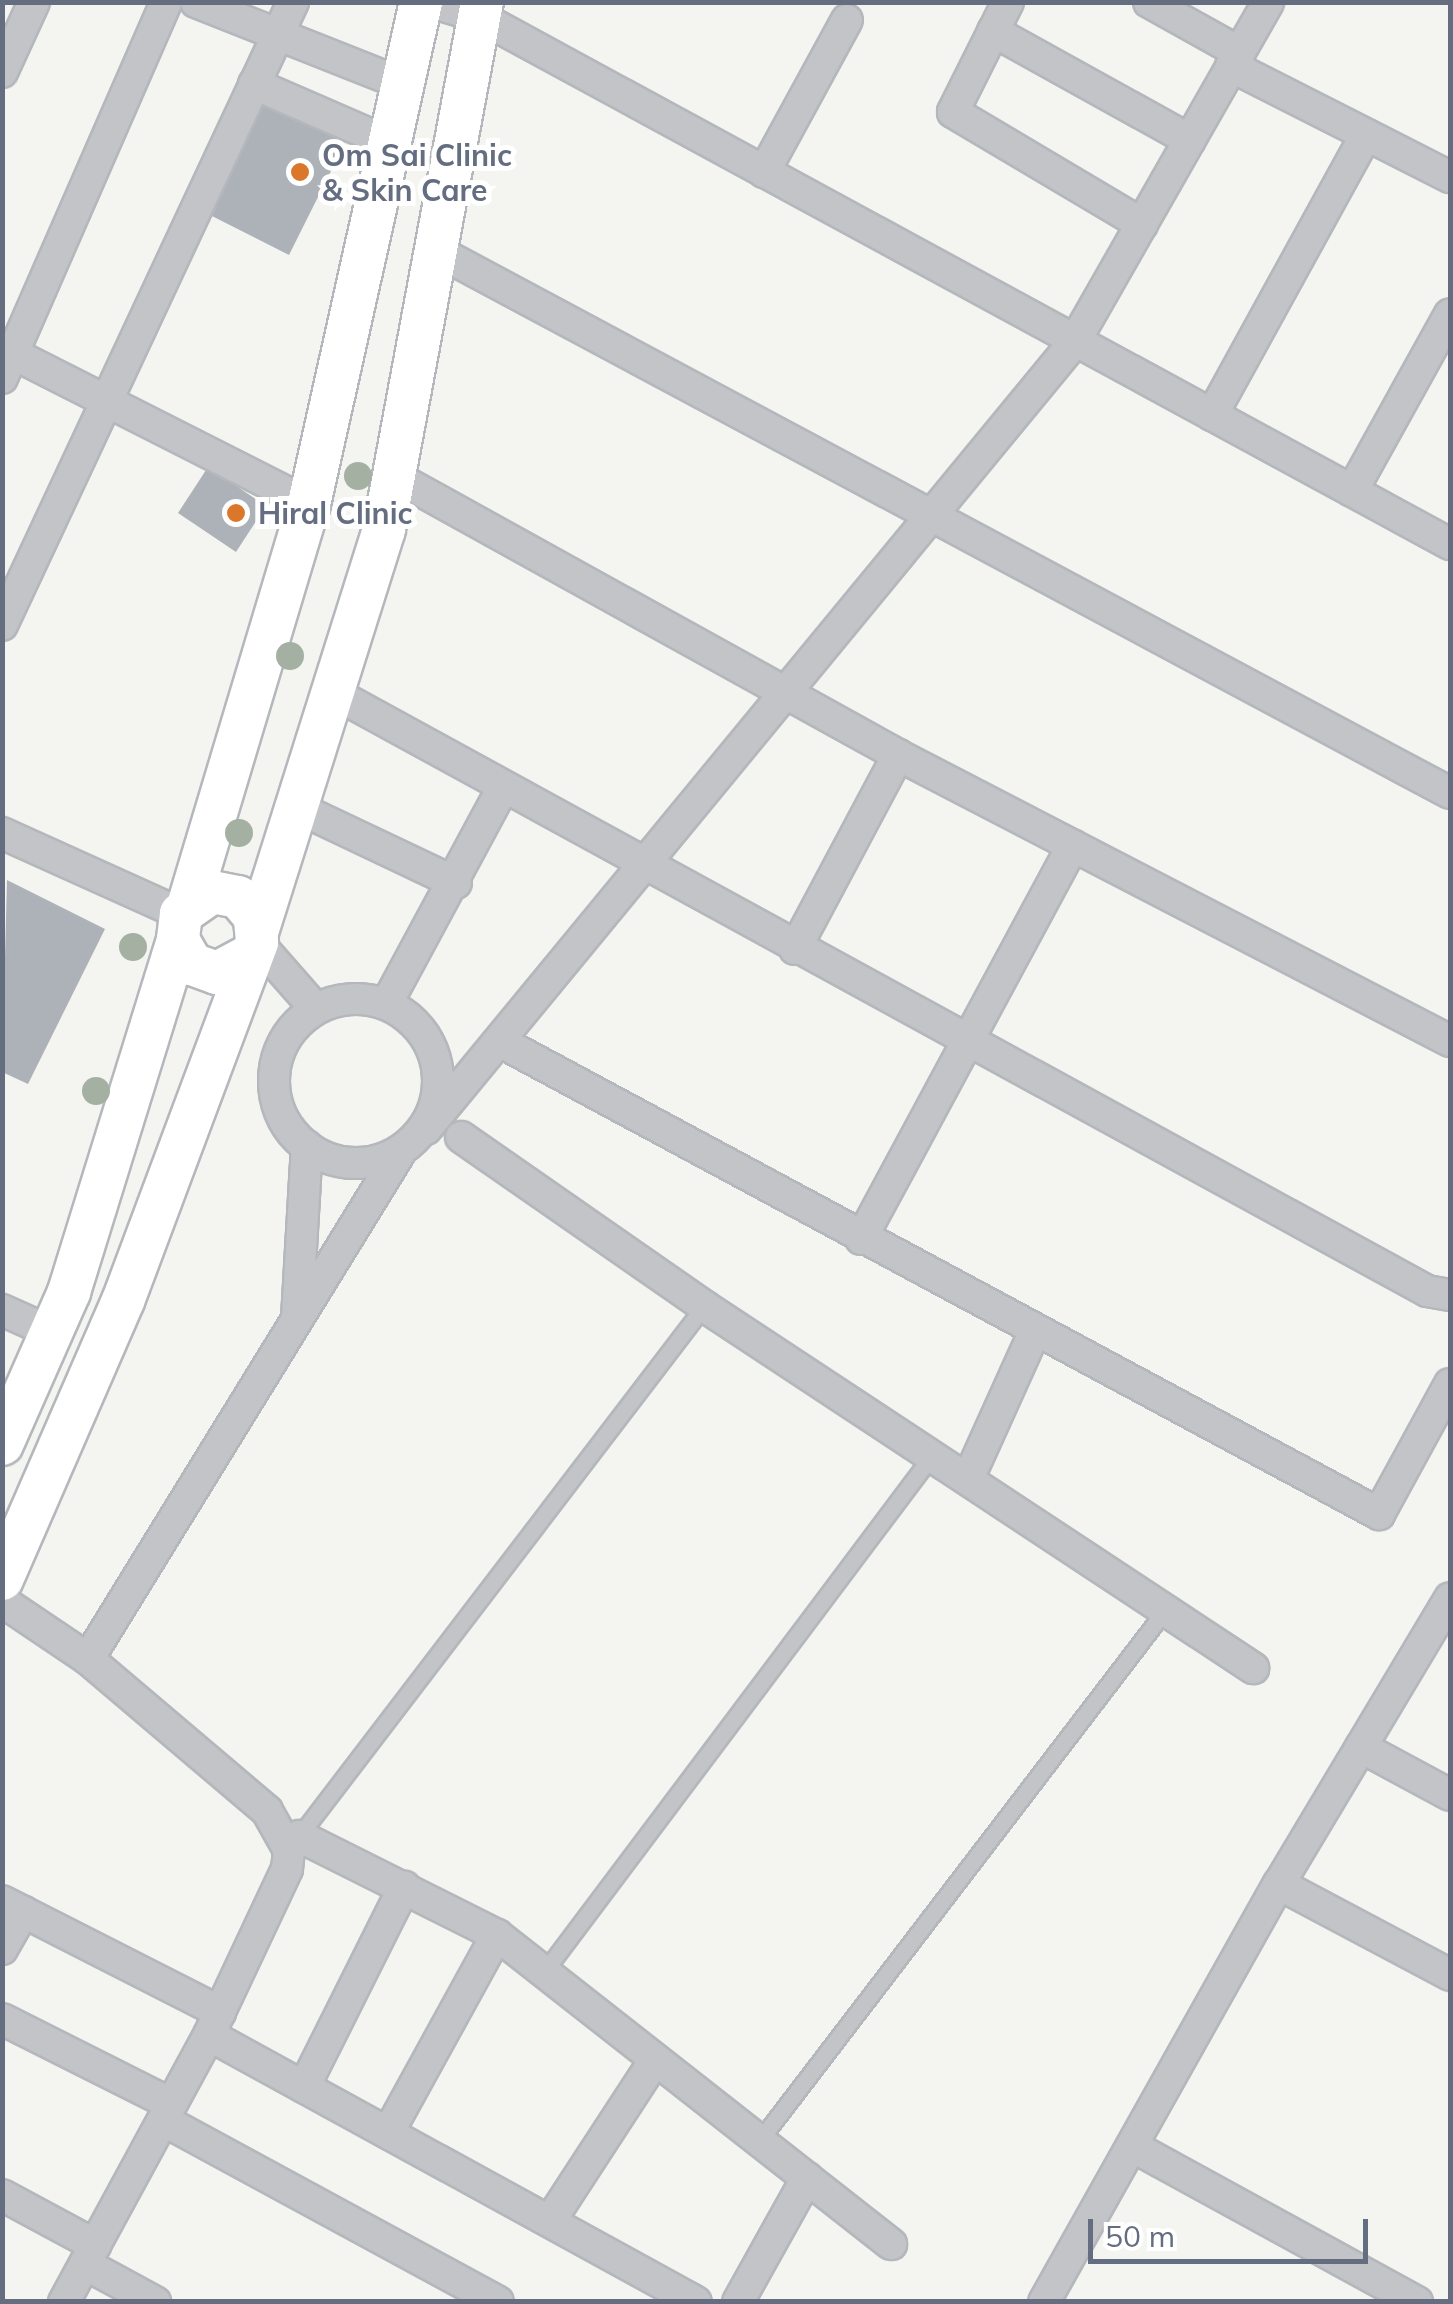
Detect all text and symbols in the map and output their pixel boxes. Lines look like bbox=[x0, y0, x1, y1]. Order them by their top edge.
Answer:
place label: Om Sai Clinic & Skin Care bbox=[322, 137, 512, 208]
marker: Om Sai Clinic & Skin Care bbox=[287, 159, 313, 185]
place label: Hiral Clinic bbox=[258, 495, 413, 531]
marker: Hiral Clinic bbox=[223, 500, 249, 526]
scale bar bbox=[1093, 2199, 1373, 2261]
text: 50 m bbox=[1105, 2217, 1175, 2255]

